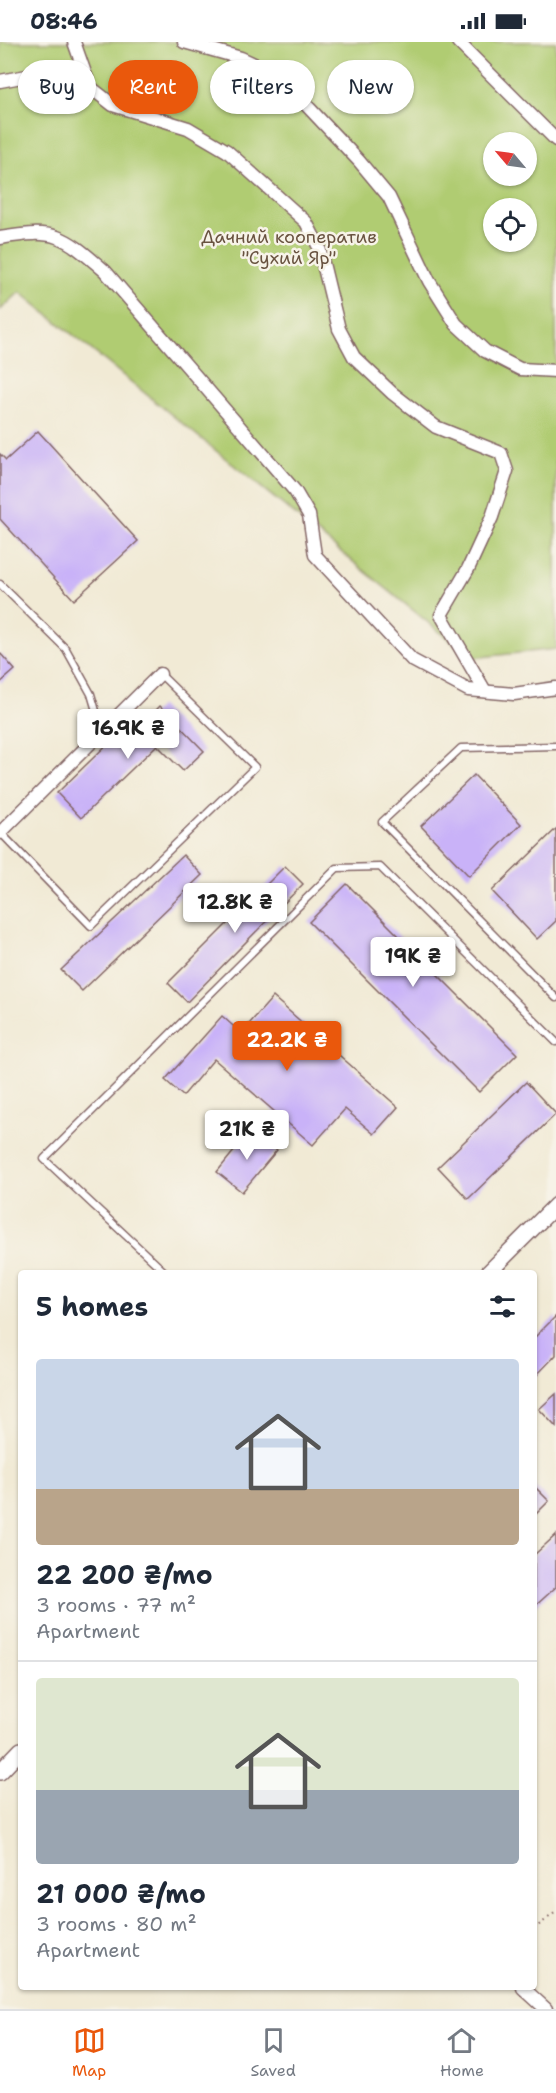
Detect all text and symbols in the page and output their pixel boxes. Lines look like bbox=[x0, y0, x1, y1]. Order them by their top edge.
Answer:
text: 08:46 bbox=[30, 7, 98, 36]
chip: Buy bbox=[18, 60, 96, 114]
chip: Rent bbox=[108, 60, 198, 114]
chip: Filters bbox=[210, 60, 315, 114]
chip: New bbox=[327, 60, 414, 114]
north arrow bbox=[483, 132, 537, 186]
map controls bbox=[483, 132, 537, 252]
button: locate bbox=[483, 198, 537, 252]
park label: Дачний кооператив "Сухий Яр" bbox=[201, 225, 377, 270]
pin: 16.9K ₴ bbox=[73, 709, 183, 760]
text: 16.9K ₴ bbox=[91, 715, 165, 741]
pin: 12.8K ₴ bbox=[180, 883, 290, 934]
text: 12.8K ₴ bbox=[197, 889, 273, 915]
pin: 19K ₴ bbox=[371, 937, 455, 988]
text: 19K ₴ bbox=[385, 943, 441, 969]
pin: 22.2K ₴ bbox=[232, 1021, 342, 1072]
text: 22.2K ₴ bbox=[246, 1027, 328, 1053]
pin: 21K ₴ bbox=[205, 1110, 289, 1161]
text: 21K ₴ bbox=[219, 1116, 275, 1142]
text: 5 homes bbox=[36, 1289, 148, 1324]
icon: filters bbox=[486, 1290, 519, 1323]
icon: home bbox=[224, 1398, 332, 1506]
text: 22 200 ₴/mo bbox=[36, 1557, 213, 1592]
text: 3 rooms · 77 m² bbox=[36, 1592, 196, 1618]
text: Apartment bbox=[36, 1618, 140, 1644]
icon: home bbox=[224, 1717, 332, 1825]
text: 21 000 ₴/mo bbox=[36, 1876, 206, 1911]
text: 3 rooms · 80 m² bbox=[36, 1911, 197, 1937]
text: Apartment bbox=[36, 1937, 140, 1963]
tab: Map bbox=[72, 2024, 106, 2081]
tab: Saved bbox=[250, 2024, 296, 2081]
tab: Home bbox=[440, 2024, 484, 2081]

